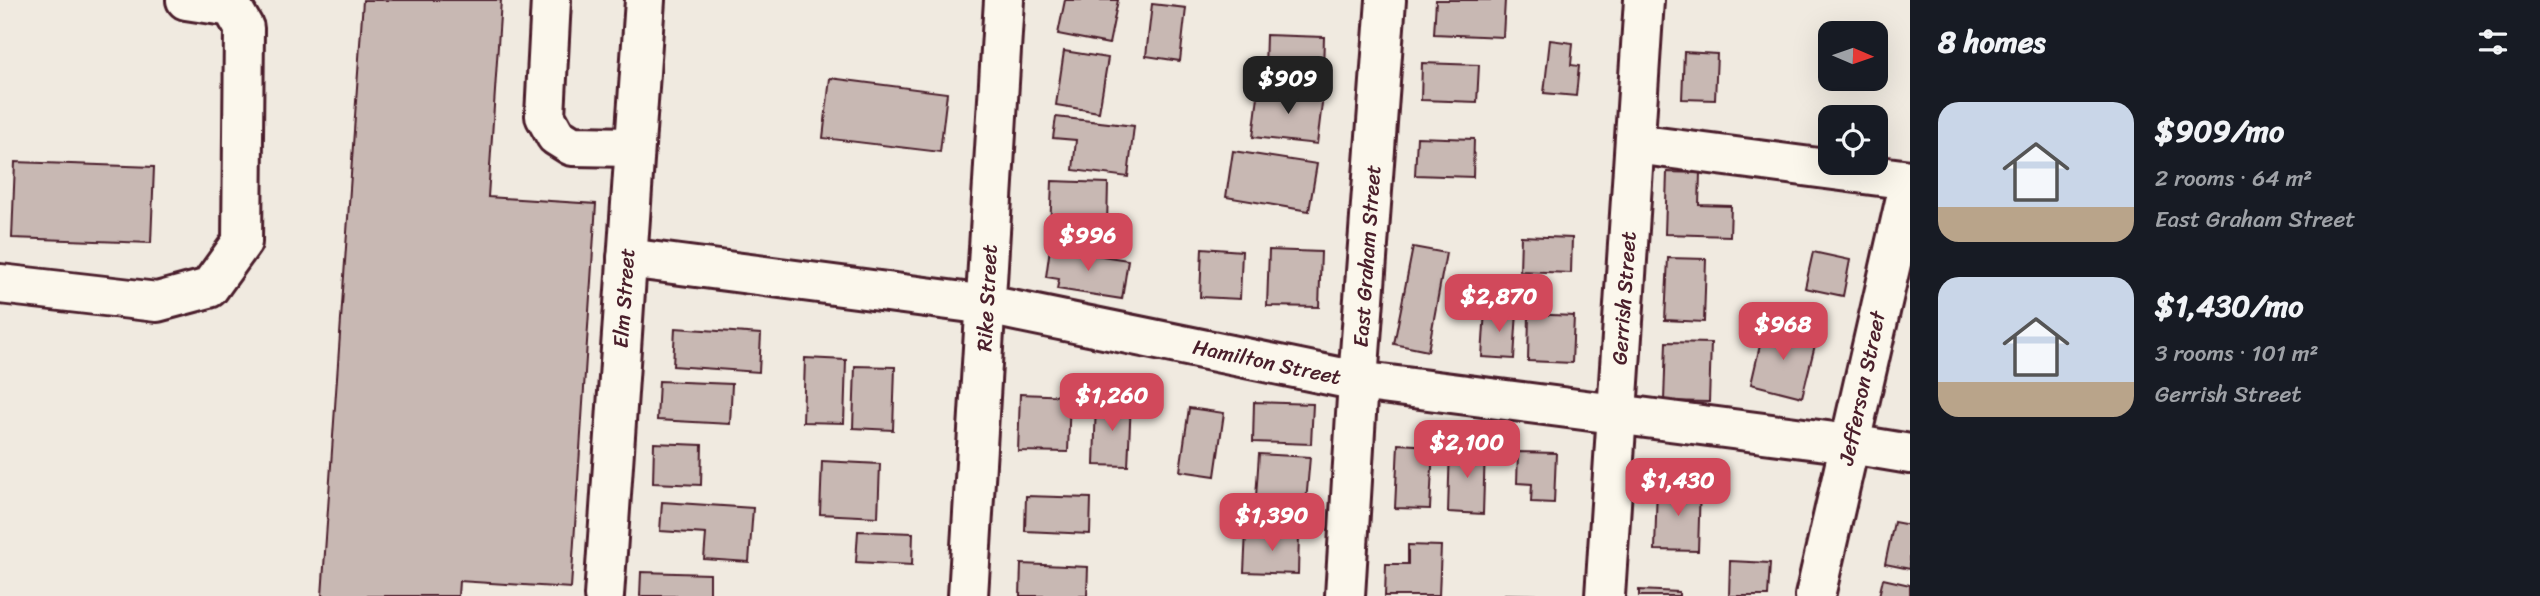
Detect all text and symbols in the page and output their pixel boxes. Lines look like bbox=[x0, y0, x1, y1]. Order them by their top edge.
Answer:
text: 8 homes bbox=[1938, 15, 2046, 69]
north arrow bbox=[1818, 21, 1888, 91]
map controls bbox=[1818, 21, 1888, 175]
icon: filters bbox=[2474, 23, 2512, 61]
pin: $909 bbox=[1247, 57, 1329, 116]
text: $909 bbox=[1259, 58, 1317, 99]
text: $909/mo bbox=[2155, 104, 2284, 158]
button: locate bbox=[1818, 105, 1888, 175]
icon: home bbox=[1994, 130, 2078, 214]
text: 2 rooms · 64 m² bbox=[2155, 158, 2312, 199]
street label: East Graham Street bbox=[1342, 163, 1392, 349]
text: East Graham Street bbox=[2155, 199, 2355, 240]
pin: $996 bbox=[1047, 214, 1129, 273]
text: $996 bbox=[1060, 215, 1116, 256]
street label: Gerrish Street bbox=[1600, 230, 1648, 366]
street label: Rike Street bbox=[965, 244, 1009, 352]
street label: Elm Street bbox=[602, 247, 646, 349]
pin: $2,870 bbox=[1442, 274, 1556, 334]
text: $2,870 bbox=[1461, 276, 1537, 317]
text: $1,430/mo bbox=[2155, 279, 2303, 333]
pin: $968 bbox=[1742, 302, 1824, 362]
text: $968 bbox=[1755, 304, 1811, 345]
icon: home bbox=[1994, 305, 2078, 389]
street label: Jefferson Street bbox=[1827, 306, 1897, 470]
street label: Hamilton Street bbox=[1189, 328, 1345, 396]
text: 3 rooms · 101 m² bbox=[2155, 333, 2319, 374]
pin: $1,260 bbox=[1055, 374, 1169, 433]
text: Gerrish Street bbox=[2155, 374, 2301, 415]
text: $1,260 bbox=[1076, 375, 1148, 416]
pin: $2,100 bbox=[1410, 420, 1524, 480]
text: $2,100 bbox=[1430, 422, 1504, 463]
pin: $1,430 bbox=[1621, 458, 1735, 518]
text: $1,430 bbox=[1641, 460, 1715, 501]
pin: $1,390 bbox=[1215, 494, 1329, 553]
text: $1,390 bbox=[1236, 495, 1308, 536]

